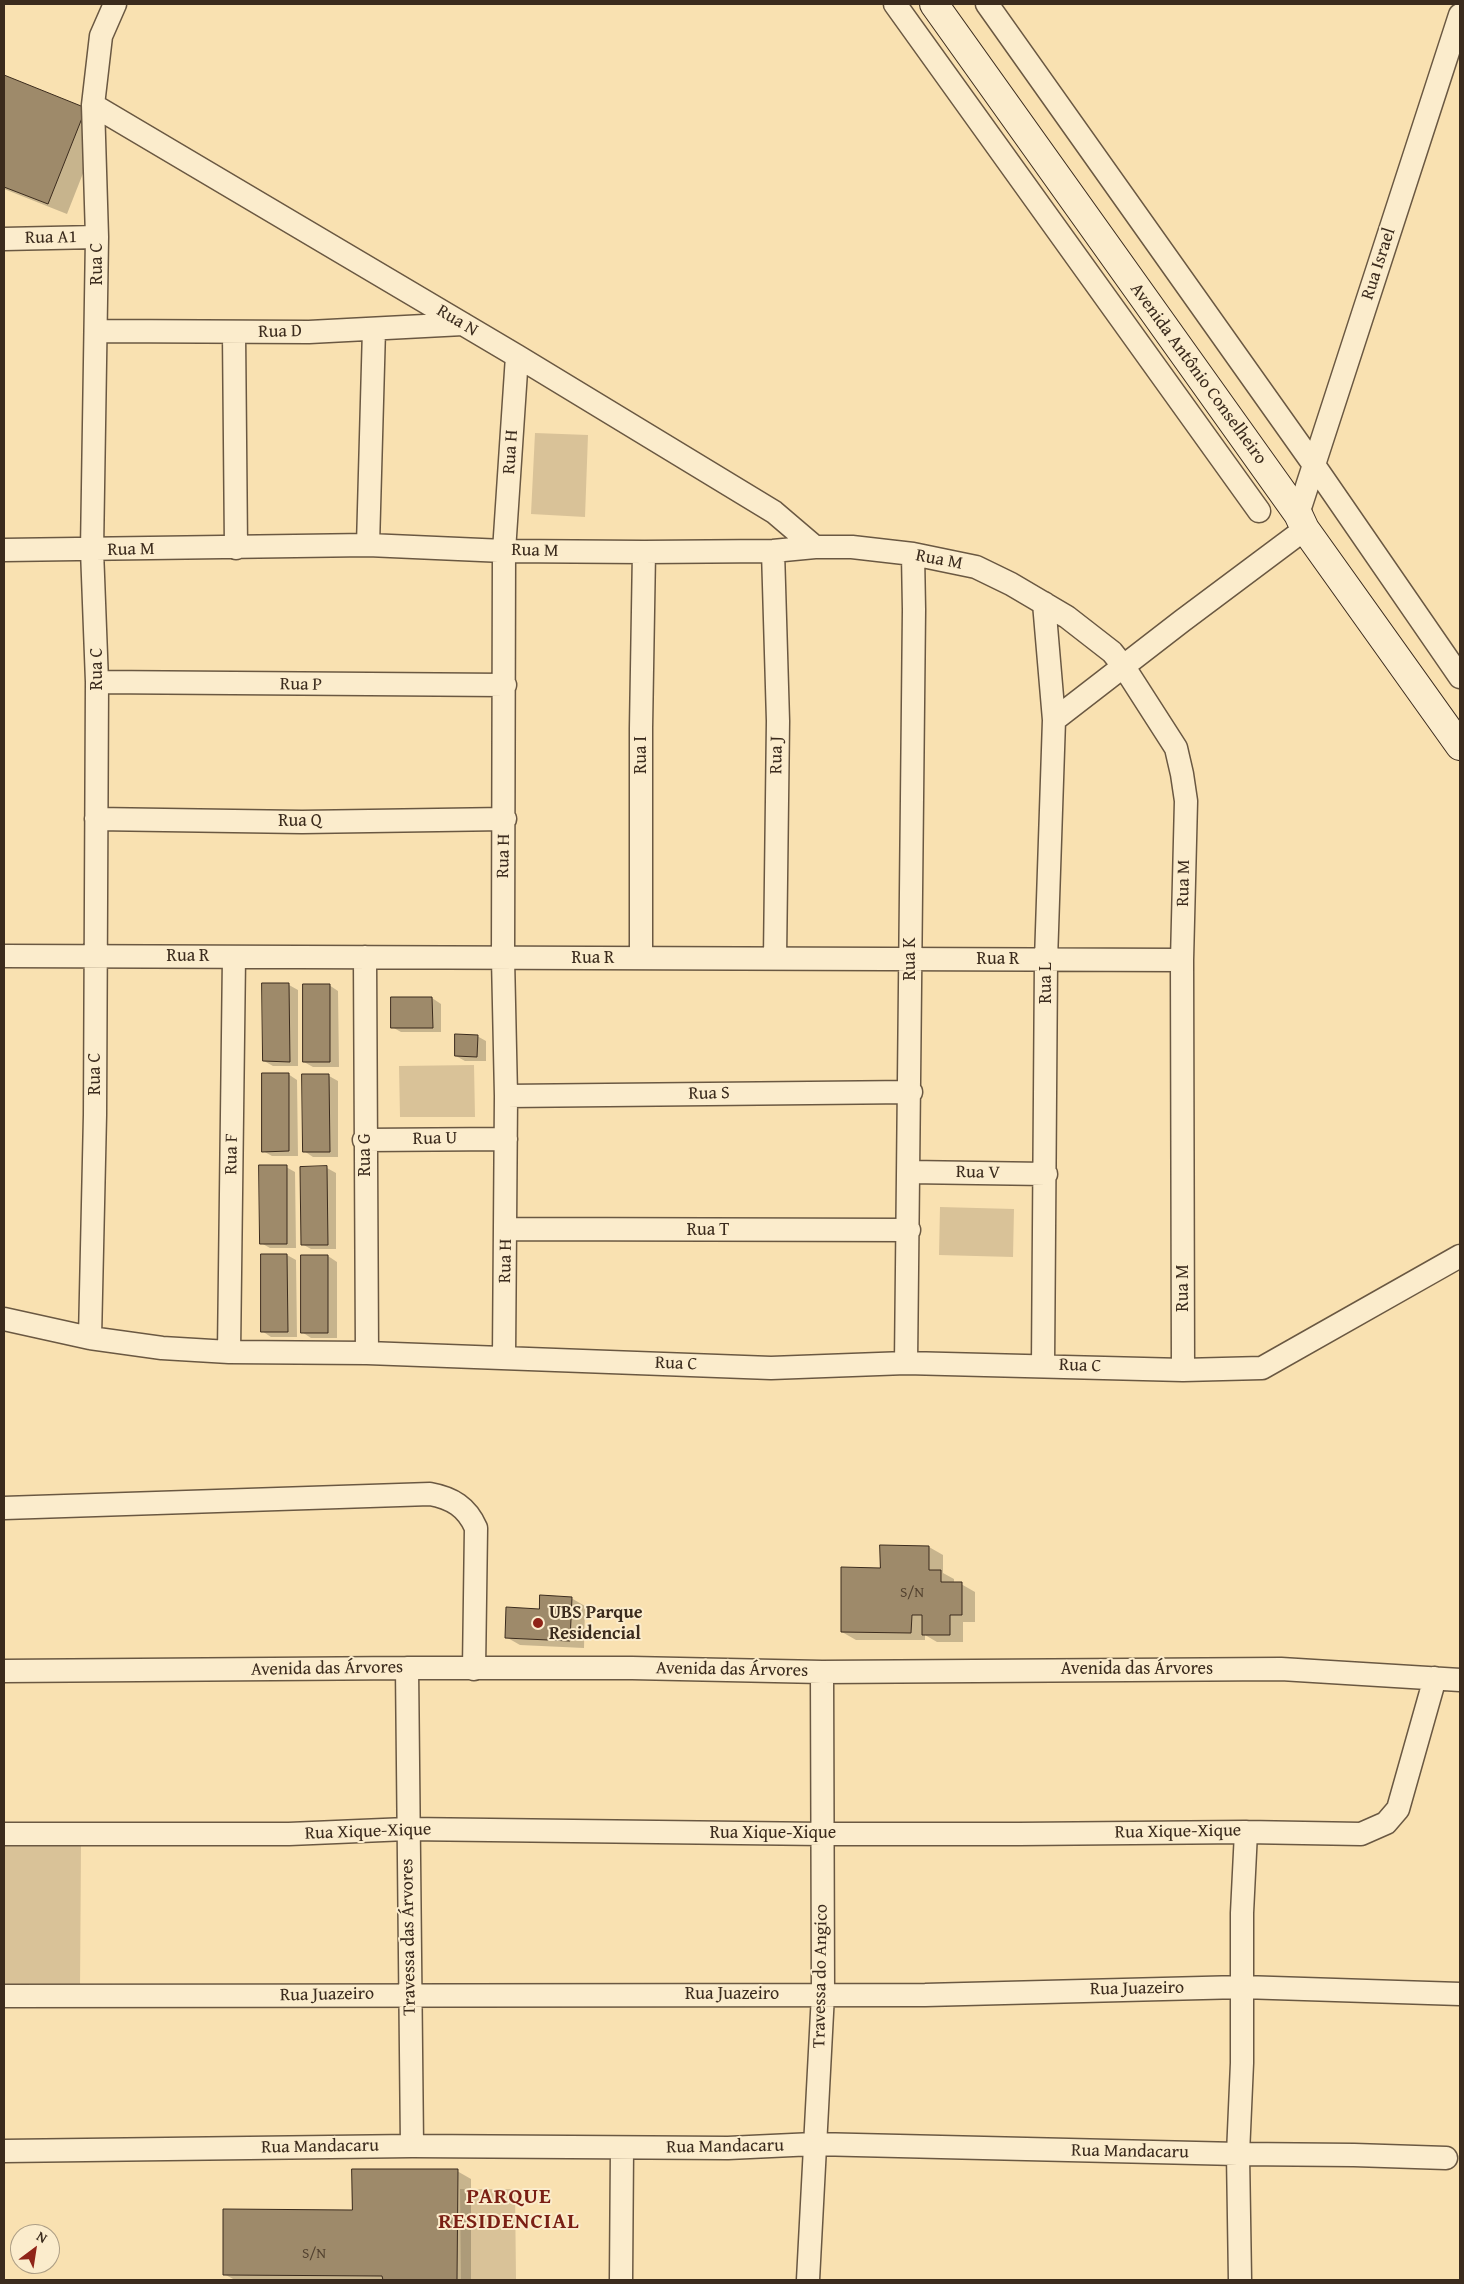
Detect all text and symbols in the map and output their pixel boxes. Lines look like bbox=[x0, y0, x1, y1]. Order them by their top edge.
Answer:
street label: Rua Israel bbox=[1357, 225, 1401, 303]
street label: Rua A1 bbox=[25, 227, 77, 249]
street label: Rua C bbox=[86, 243, 108, 285]
street label: Avenida Antônio Conselheiro bbox=[1125, 279, 1271, 469]
street label: Rua N bbox=[432, 300, 482, 342]
street label: Rua D bbox=[258, 321, 302, 343]
street label: Rua H bbox=[499, 429, 523, 475]
street label: Rua M bbox=[107, 539, 155, 561]
street label: Rua M bbox=[511, 540, 559, 562]
street label: Rua M bbox=[914, 545, 964, 575]
street label: Rua C bbox=[86, 648, 108, 690]
street label: Rua P bbox=[280, 674, 322, 696]
street label: Rua I bbox=[630, 736, 652, 774]
street label: Rua J bbox=[766, 736, 788, 774]
street label: Rua Q bbox=[278, 810, 322, 832]
street label: Rua H bbox=[493, 834, 515, 878]
street label: Rua M bbox=[1173, 859, 1195, 907]
street label: Rua K bbox=[899, 937, 921, 981]
street label: Rua R bbox=[167, 945, 209, 967]
street label: Rua R bbox=[572, 947, 614, 969]
street label: Rua R bbox=[977, 948, 1019, 970]
street label: Rua L bbox=[1035, 962, 1057, 1004]
street label: Rua C bbox=[84, 1053, 106, 1095]
street label: Rua S bbox=[688, 1083, 730, 1105]
street label: Rua U bbox=[413, 1128, 457, 1150]
street label: Rua F bbox=[221, 1133, 243, 1175]
street label: Rua G bbox=[354, 1133, 376, 1177]
street label: Rua V bbox=[956, 1162, 1000, 1184]
street label: Rua T bbox=[687, 1219, 729, 1241]
street label: Rua H bbox=[495, 1239, 517, 1283]
street label: Rua M bbox=[1172, 1264, 1194, 1312]
street label: Rua C bbox=[654, 1352, 698, 1376]
street label: Rua C bbox=[1058, 1354, 1102, 1378]
house number: S/N bbox=[900, 1584, 924, 1602]
place label: UBS Parque Residencial bbox=[549, 1602, 643, 1645]
marker: UBS Parque Residencial bbox=[531, 1616, 545, 1630]
street label: Avenida das Árvores bbox=[251, 1657, 403, 1681]
street label: Avenida das Árvores bbox=[656, 1658, 808, 1682]
street label: Avenida das Árvores bbox=[1061, 1658, 1213, 1680]
street label: Rua Xique-Xique bbox=[304, 1819, 432, 1845]
street label: Rua Xique-Xique bbox=[1115, 1820, 1241, 1844]
street label: Rua Xique-Xique bbox=[710, 1822, 836, 1844]
street label: Travessa das Árvores bbox=[397, 1858, 421, 2016]
street label: Travessa do Angico bbox=[809, 1904, 833, 2048]
street label: Rua Juazeiro bbox=[1090, 1977, 1184, 2001]
street label: Rua Juazeiro bbox=[280, 1983, 374, 2007]
street label: Rua Juazeiro bbox=[685, 1983, 779, 2005]
street label: Rua Mandacaru bbox=[261, 2135, 379, 2159]
street label: Rua Mandacaru bbox=[666, 2135, 784, 2159]
street label: Rua Mandacaru bbox=[1071, 2140, 1189, 2164]
district label: PARQUE RESIDENCIAL bbox=[437, 2184, 581, 2236]
north arrow bbox=[10, 2224, 60, 2274]
text: N bbox=[33, 2226, 51, 2248]
house number: S/N bbox=[302, 2245, 326, 2263]

